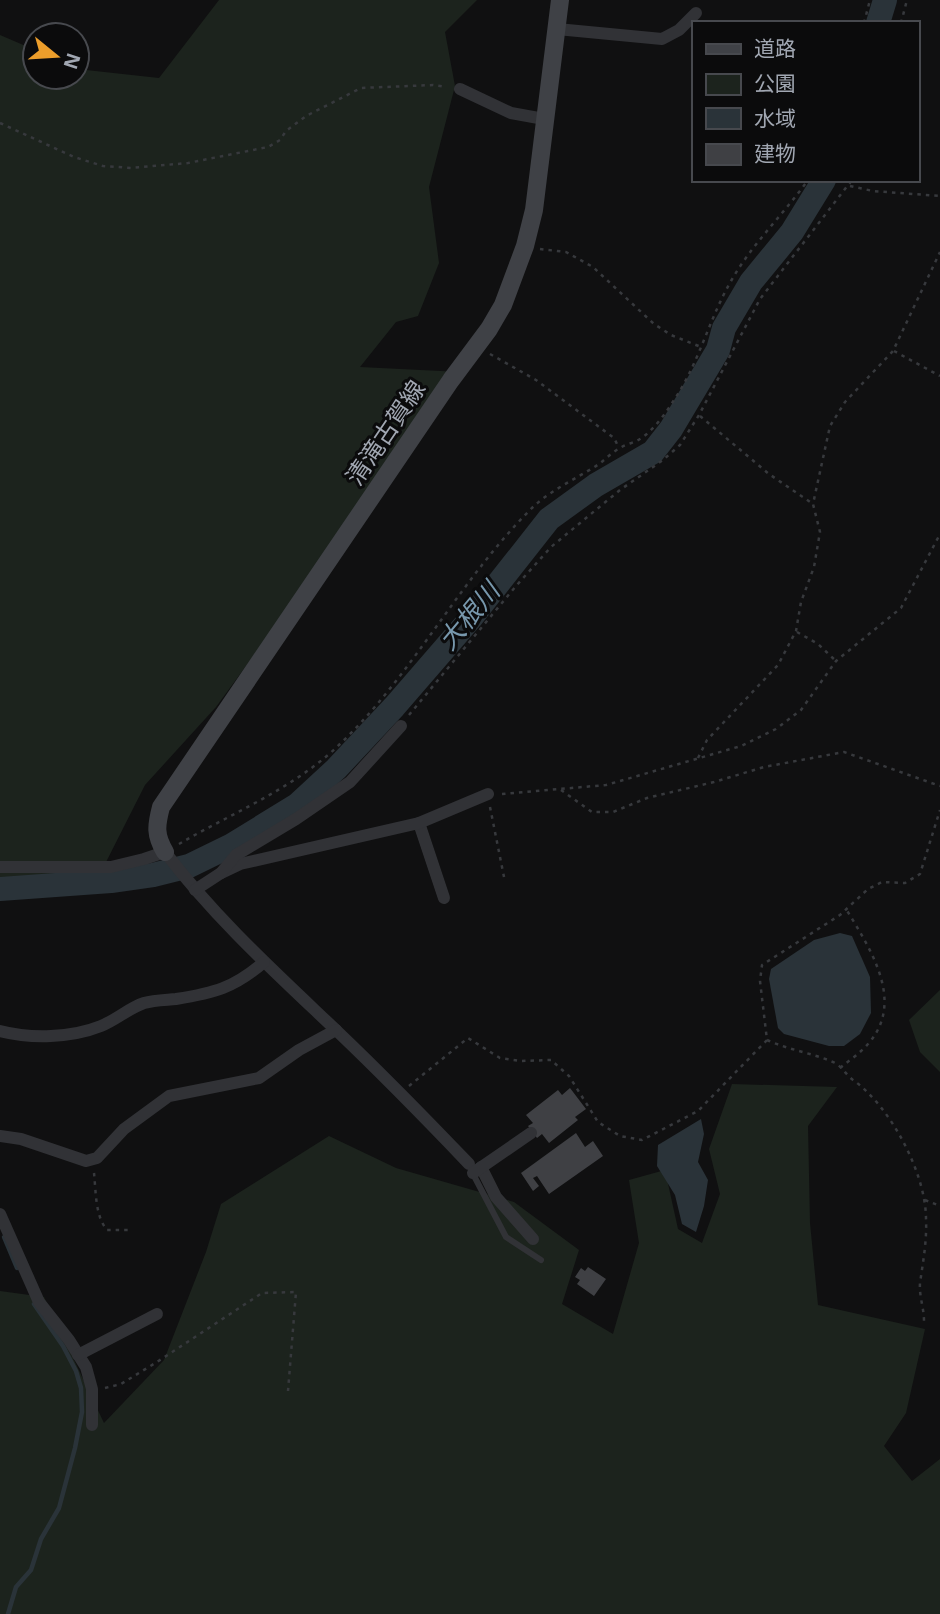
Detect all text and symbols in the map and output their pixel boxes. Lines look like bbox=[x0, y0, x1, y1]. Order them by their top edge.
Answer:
north arrow bbox=[21, 21, 91, 91]
legend bbox=[692, 21, 919, 182]
text: 道路 bbox=[754, 34, 796, 62]
text: N bbox=[57, 50, 87, 73]
text: 公園 bbox=[754, 69, 796, 97]
text: 水域 bbox=[754, 104, 796, 132]
text: 建物 bbox=[754, 139, 796, 167]
street label: 清滝古賀線 bbox=[338, 373, 432, 491]
water label: 大根川 bbox=[429, 572, 509, 657]

